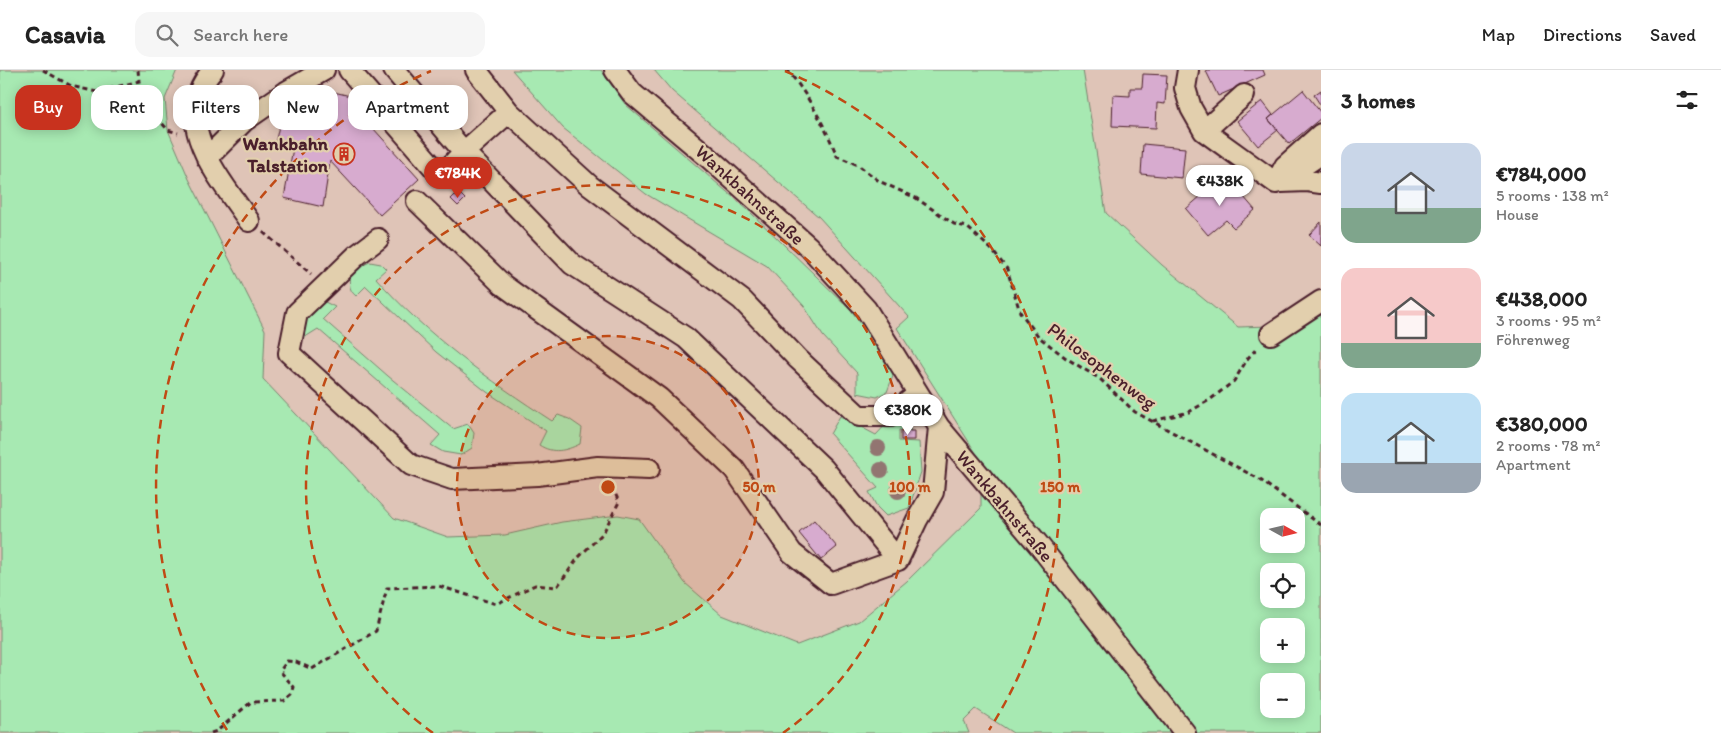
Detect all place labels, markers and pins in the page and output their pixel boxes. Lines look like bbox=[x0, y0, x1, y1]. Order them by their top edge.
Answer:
place label: Wankbahn Talstation bbox=[242, 132, 329, 177]
building icon: Wankbahn Talstation bbox=[332, 142, 356, 166]
pin: €784K bbox=[423, 156, 493, 199]
pin: €438K bbox=[1185, 164, 1255, 207]
pin: €380K bbox=[873, 394, 943, 436]
centre of rings bbox=[599, 478, 617, 496]

